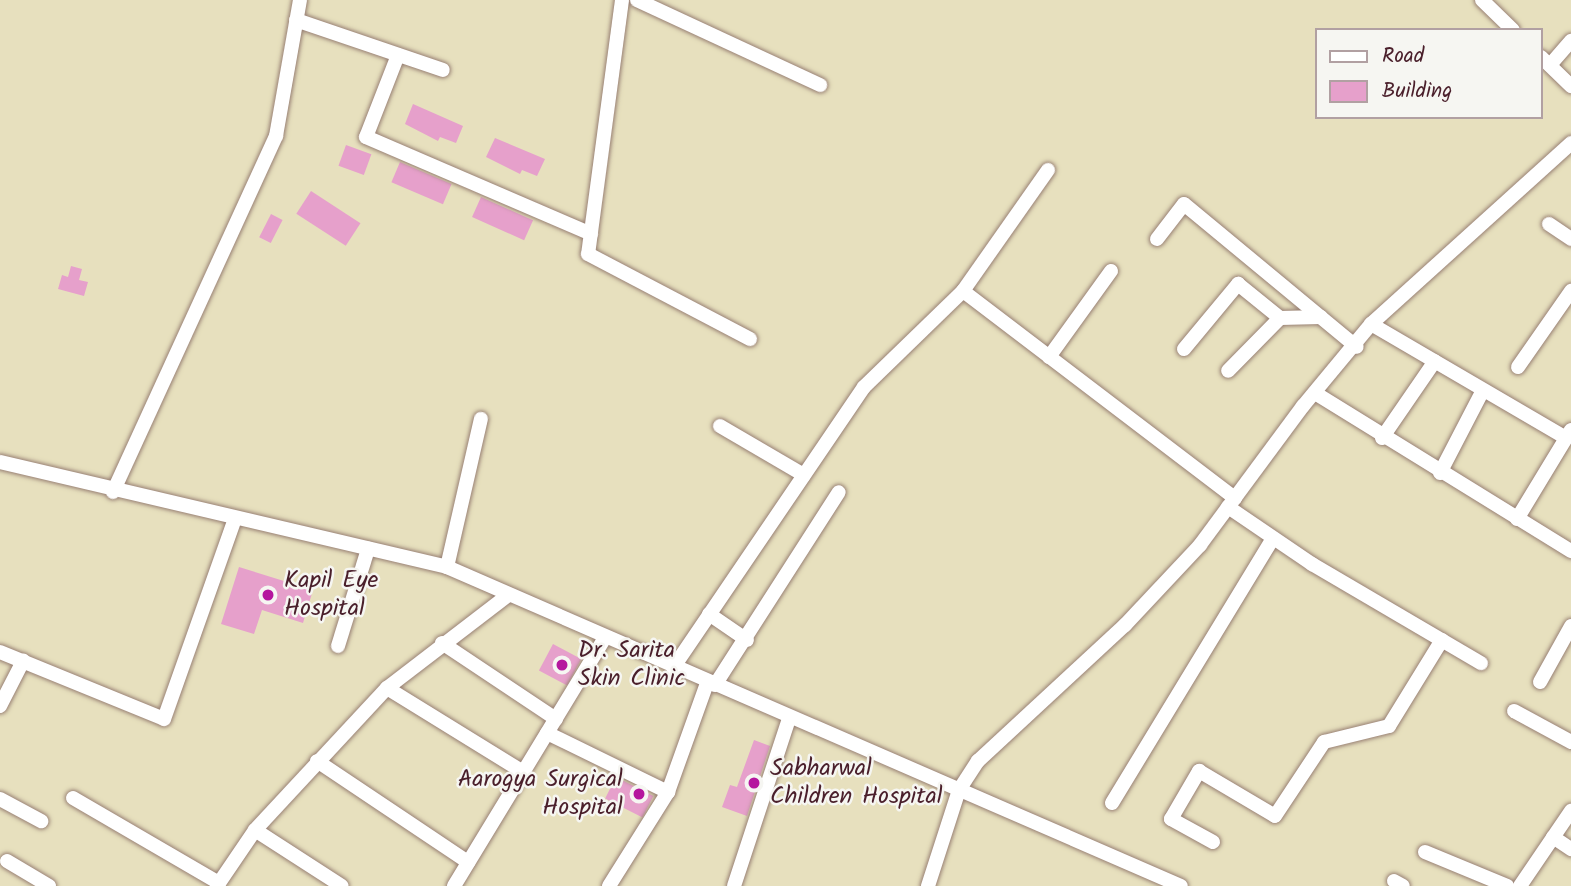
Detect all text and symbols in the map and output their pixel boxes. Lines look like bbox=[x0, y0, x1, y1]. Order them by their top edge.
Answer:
legend bbox=[1316, 28, 1543, 119]
text: Road bbox=[1382, 40, 1424, 73]
text: Building bbox=[1382, 75, 1452, 108]
place label: Kapil Eye Hospital bbox=[284, 567, 378, 623]
marker: Kapil Eye Hospital bbox=[258, 585, 278, 605]
place label: Dr. Sarita Skin Clinic bbox=[578, 637, 685, 693]
marker: Dr. Sarita Skin Clinic bbox=[552, 655, 572, 675]
place label: Sabharwal Children Hospital bbox=[770, 755, 943, 811]
place label: Aarogya Surgical Hospital bbox=[458, 766, 623, 822]
marker: Sabharwal Children Hospital bbox=[744, 773, 764, 793]
marker: Aarogya Surgical Hospital bbox=[629, 784, 649, 804]

